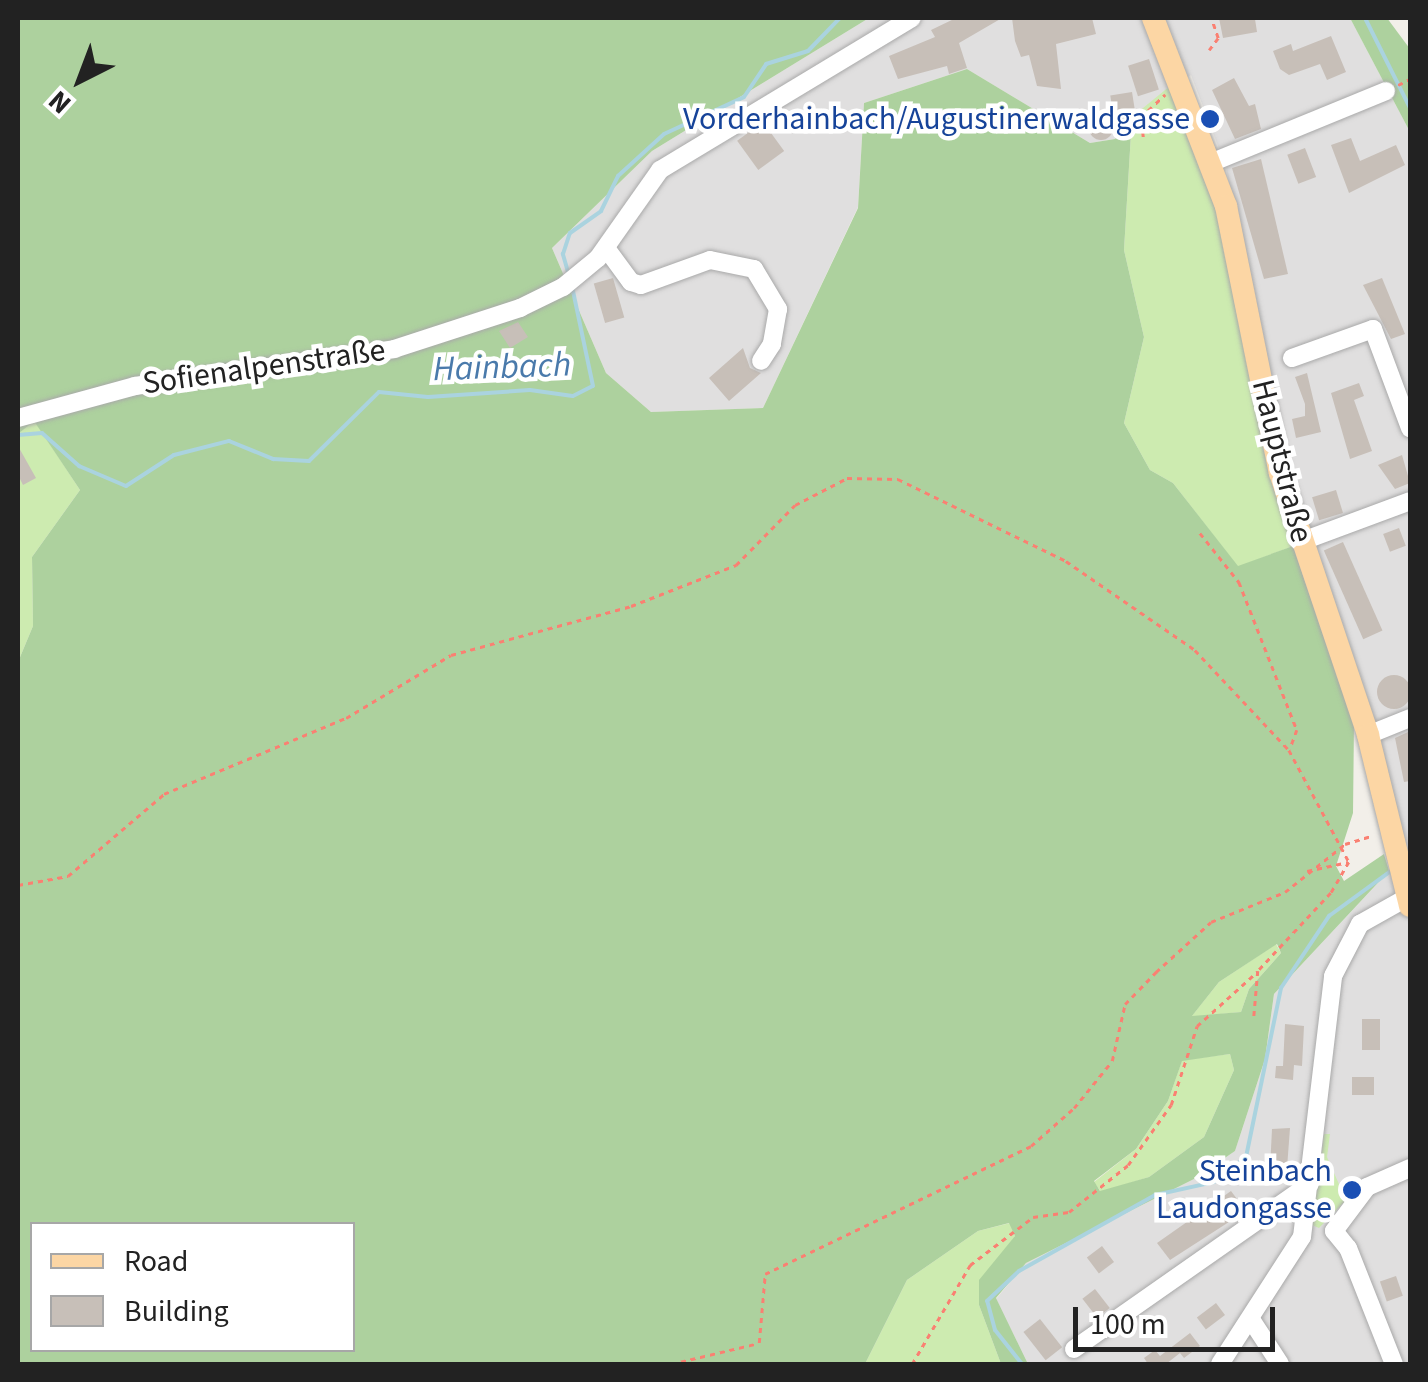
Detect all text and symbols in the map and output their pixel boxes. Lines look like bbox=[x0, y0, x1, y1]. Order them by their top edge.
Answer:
north arrow bbox=[30, 30, 130, 130]
text: N bbox=[40, 81, 80, 123]
place label: Vorderhainbach/Augustinerwaldgasse bbox=[683, 100, 1190, 138]
marker: Vorderhainbach/Augustinerwaldgasse bbox=[1199, 108, 1221, 130]
street label: Sofienalpenstraße bbox=[140, 331, 388, 403]
water label: Hainbach bbox=[432, 344, 572, 390]
street label: Hauptstraße bbox=[1243, 376, 1321, 546]
place label: Steinbach Laudongasse bbox=[1156, 1153, 1332, 1228]
marker: Steinbach Laudongasse bbox=[1341, 1179, 1363, 1201]
legend bbox=[30, 1222, 355, 1352]
text: Road bbox=[124, 1240, 188, 1283]
scale bar bbox=[1078, 1287, 1280, 1349]
text: Building bbox=[124, 1290, 229, 1333]
text: 100 m bbox=[1090, 1303, 1166, 1346]

